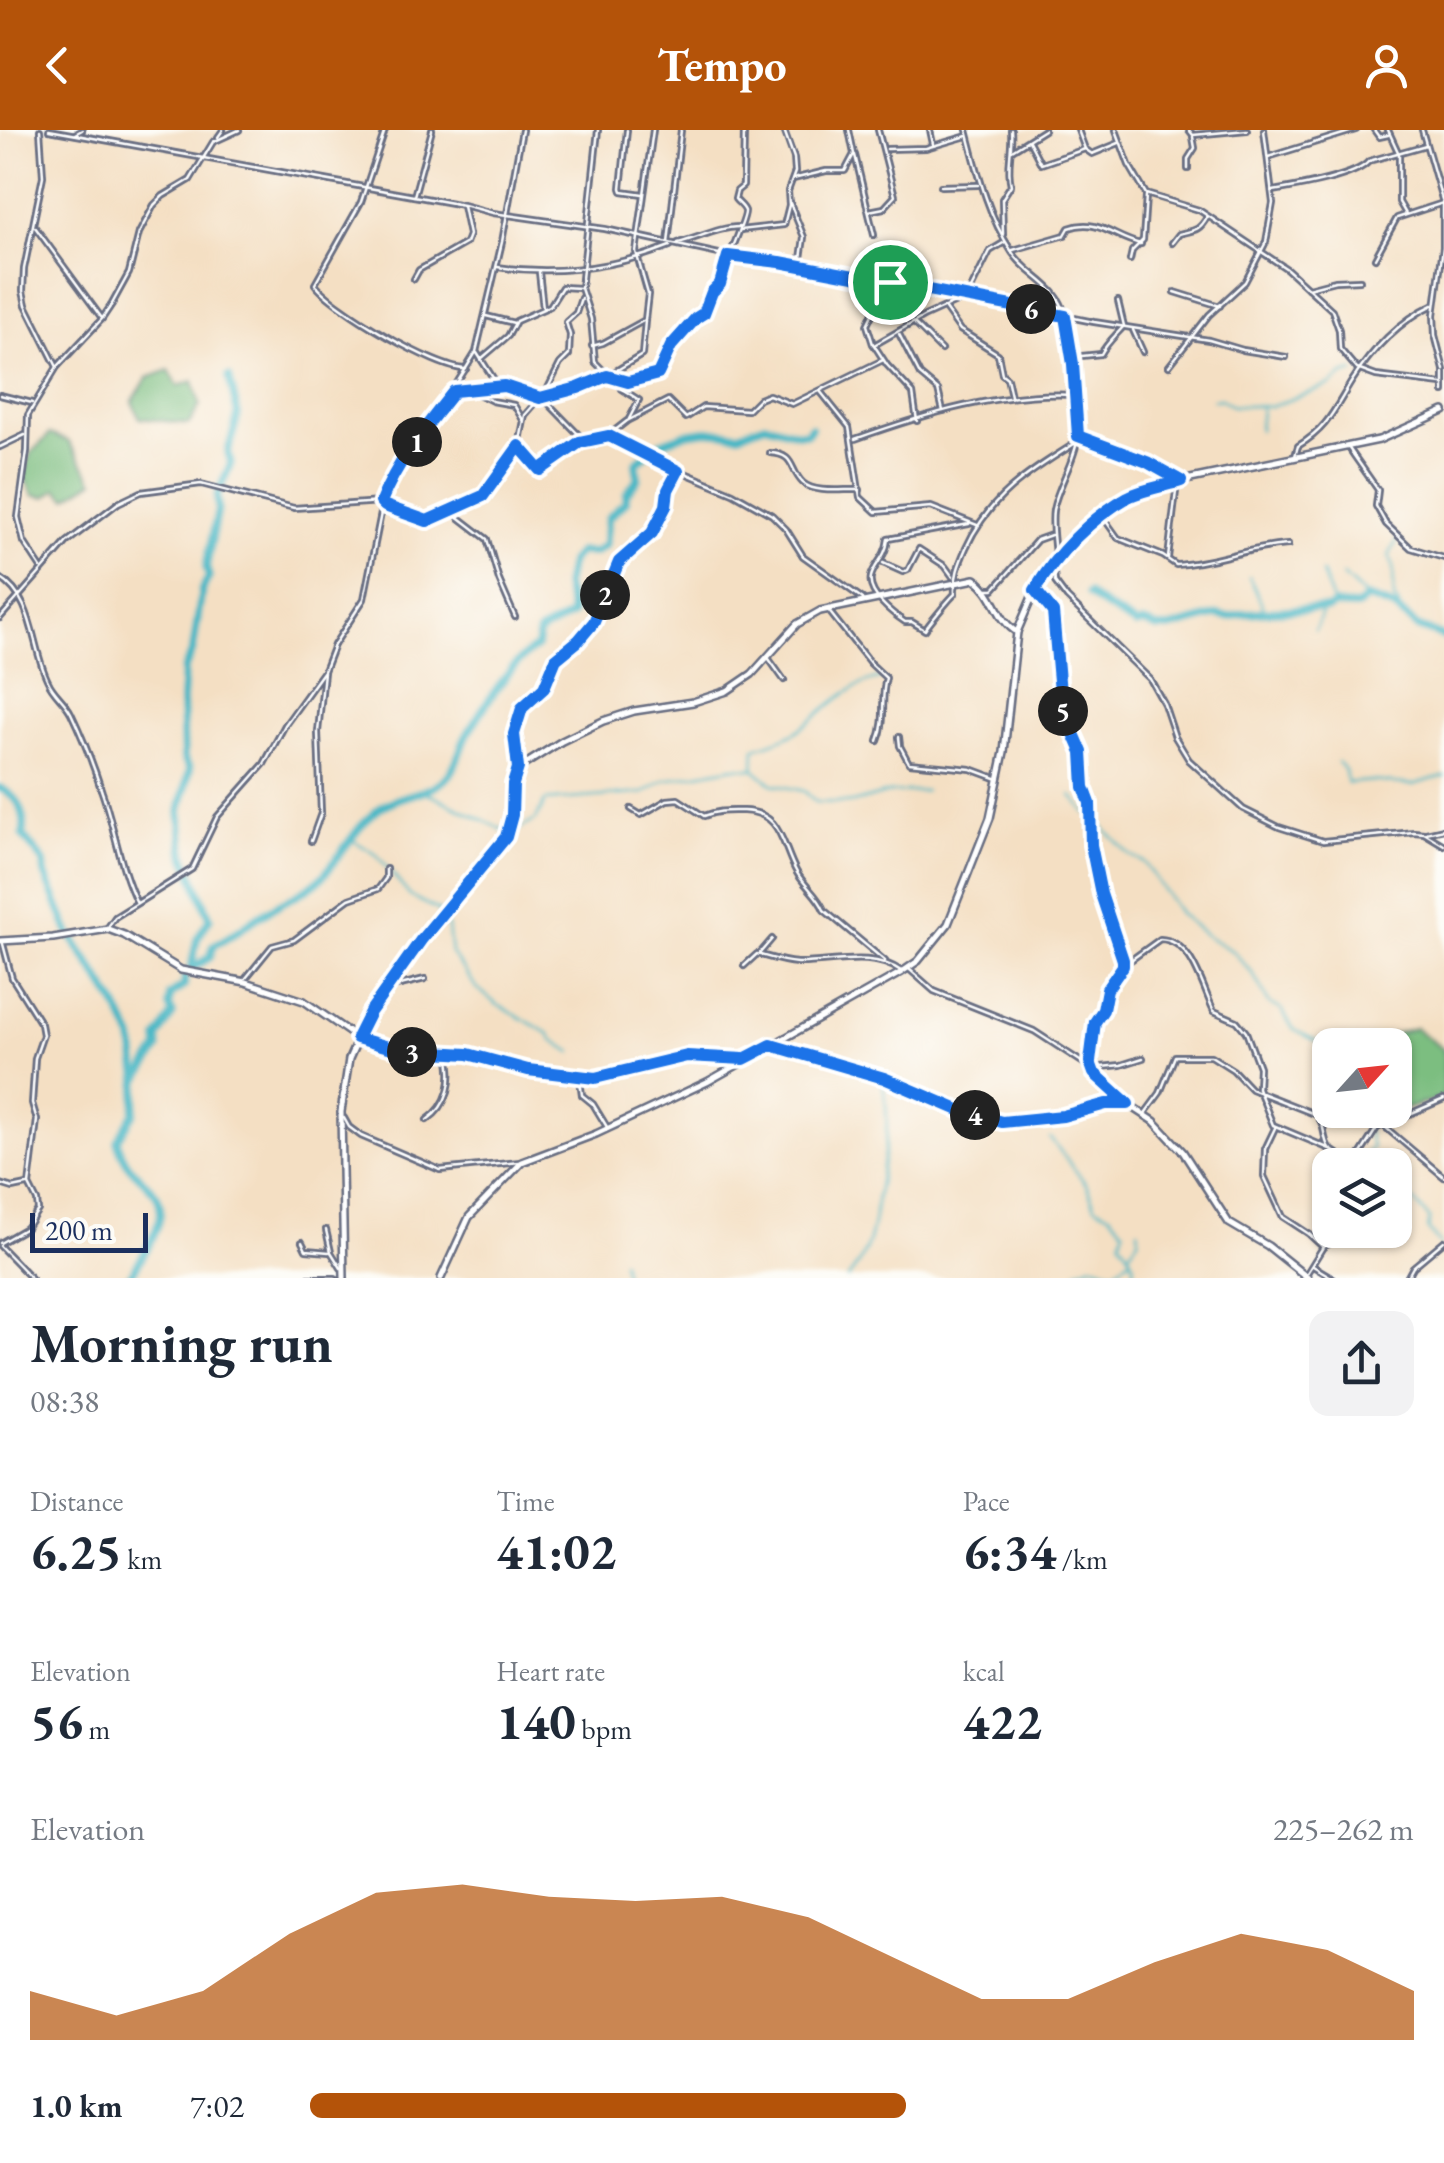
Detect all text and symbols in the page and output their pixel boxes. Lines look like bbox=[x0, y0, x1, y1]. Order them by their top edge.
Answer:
text: Tempo bbox=[657, 36, 787, 94]
icon: back bbox=[30, 38, 85, 93]
icon: person bbox=[1359, 38, 1414, 93]
pin bbox=[848, 240, 933, 325]
icon: arrive bbox=[863, 255, 918, 310]
pin: 6 bbox=[1006, 284, 1056, 334]
text: 6 bbox=[1024, 291, 1038, 327]
pin: 1 bbox=[392, 417, 442, 467]
text: 1 bbox=[410, 424, 424, 460]
pin: 2 bbox=[580, 570, 630, 620]
text: 2 bbox=[598, 577, 612, 613]
pin: 5 bbox=[1038, 686, 1088, 736]
text: 5 bbox=[1056, 693, 1070, 729]
pin: 3 bbox=[387, 1027, 437, 1077]
north arrow bbox=[1312, 1028, 1412, 1128]
map controls bbox=[1312, 1028, 1412, 1248]
text: 3 bbox=[405, 1034, 419, 1070]
pin: 4 bbox=[950, 1090, 1000, 1140]
text: 4 bbox=[968, 1097, 982, 1133]
button: layers bbox=[1312, 1148, 1412, 1248]
scale bar bbox=[30, 1208, 148, 1252]
text: 200 m bbox=[45, 1212, 113, 1248]
text: Morning run bbox=[30, 1307, 333, 1378]
button: share bbox=[1309, 1311, 1414, 1416]
text: 08:38 bbox=[30, 1380, 99, 1422]
text: Distance bbox=[30, 1483, 124, 1519]
text: Time bbox=[496, 1483, 555, 1519]
text: Pace bbox=[963, 1483, 1010, 1519]
text: 6.25 bbox=[30, 1519, 122, 1584]
text: 41:02 bbox=[496, 1519, 616, 1584]
text: 6:34 bbox=[963, 1519, 1056, 1584]
text: km bbox=[122, 1541, 162, 1577]
text: /km bbox=[1056, 1541, 1108, 1577]
text: Elevation bbox=[30, 1653, 131, 1689]
text: Heart rate bbox=[496, 1653, 605, 1689]
text: kcal bbox=[963, 1653, 1005, 1689]
text: 56 bbox=[30, 1689, 83, 1754]
text: 140 bbox=[496, 1689, 576, 1754]
text: 422 bbox=[963, 1689, 1042, 1754]
text: m bbox=[83, 1711, 110, 1747]
text: bpm bbox=[576, 1711, 632, 1747]
text: Elevation bbox=[30, 1808, 145, 1850]
text: 225–262 m bbox=[1273, 1808, 1414, 1850]
text: 1.0 km bbox=[30, 2085, 123, 2127]
text: 7:02 bbox=[190, 2085, 244, 2127]

